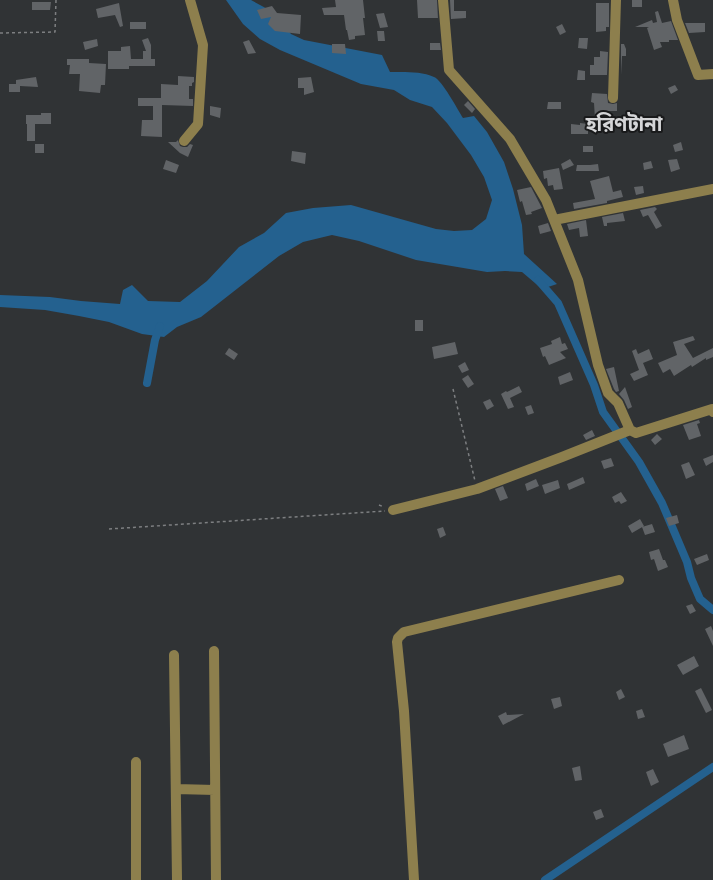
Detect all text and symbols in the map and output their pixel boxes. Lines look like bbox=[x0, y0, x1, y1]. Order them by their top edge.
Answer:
district label: হরিণটানা bbox=[585, 112, 663, 135]

